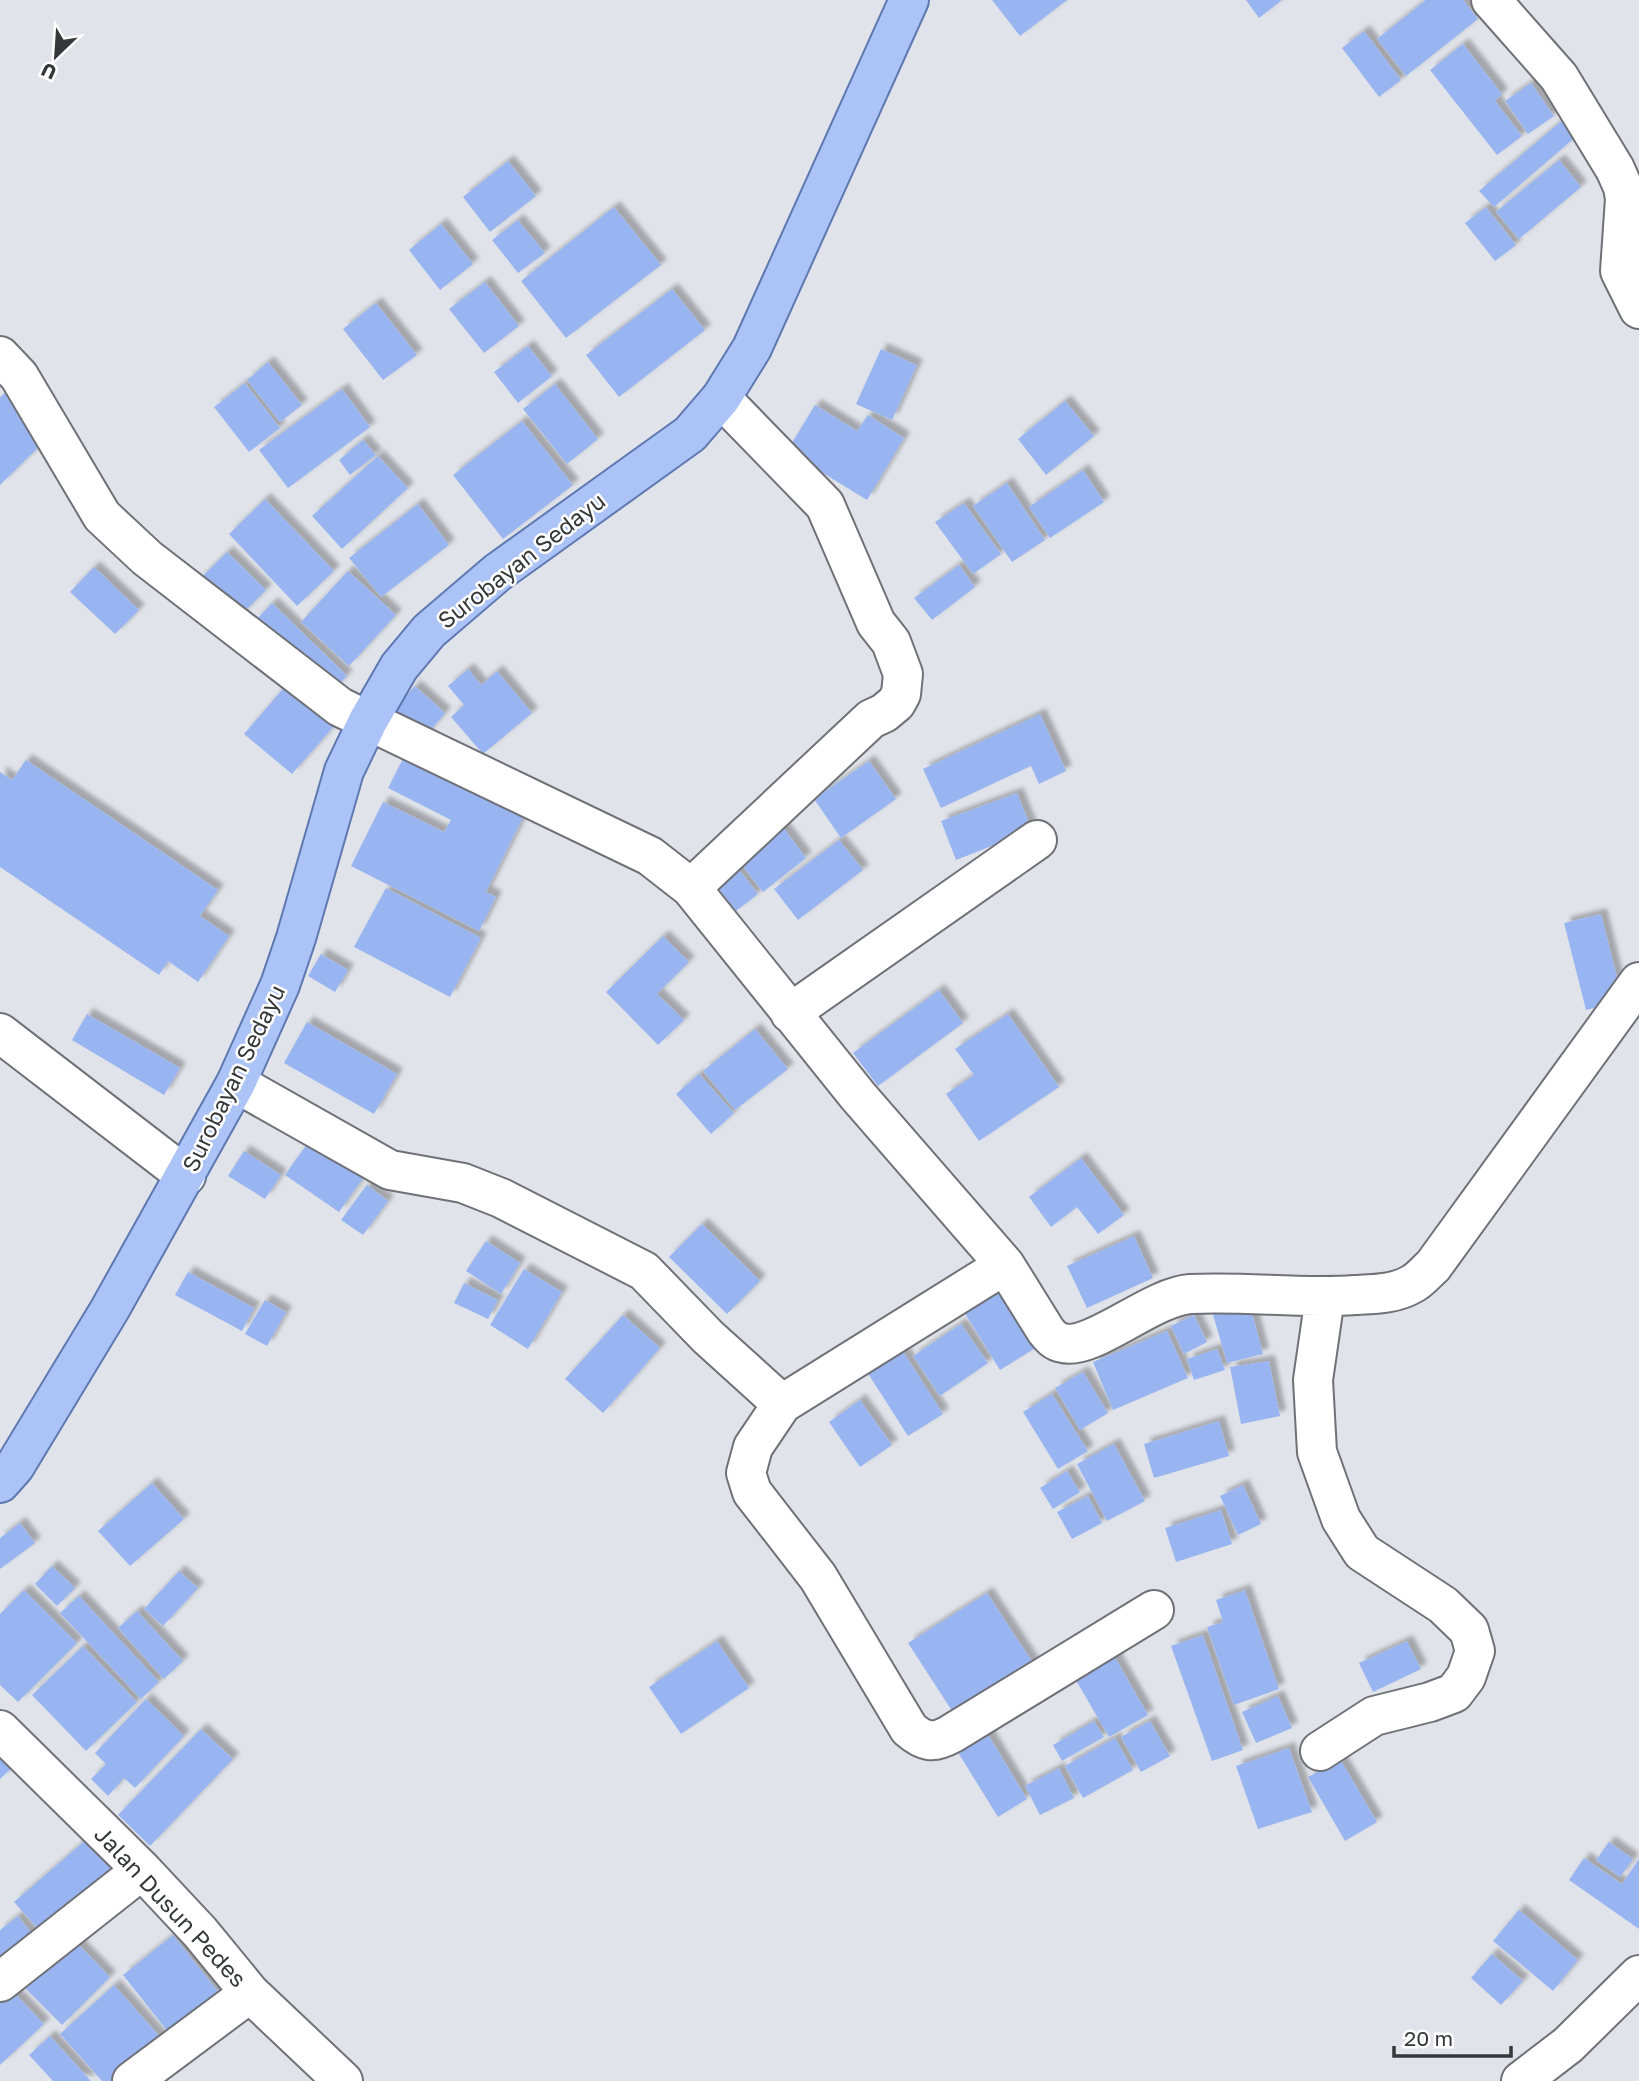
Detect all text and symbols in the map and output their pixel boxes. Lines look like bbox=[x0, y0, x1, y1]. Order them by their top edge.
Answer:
north arrow bbox=[21, 21, 91, 91]
text: U bbox=[37, 59, 60, 85]
street label: Surobayan Sedayu bbox=[432, 486, 610, 634]
street label: Surobayan Sedayu bbox=[176, 980, 290, 1176]
street label: Jalan Dusun Pedes bbox=[89, 1820, 253, 1992]
scale bar bbox=[1394, 2014, 1511, 2058]
text: 20 m bbox=[1404, 2025, 1453, 2051]

